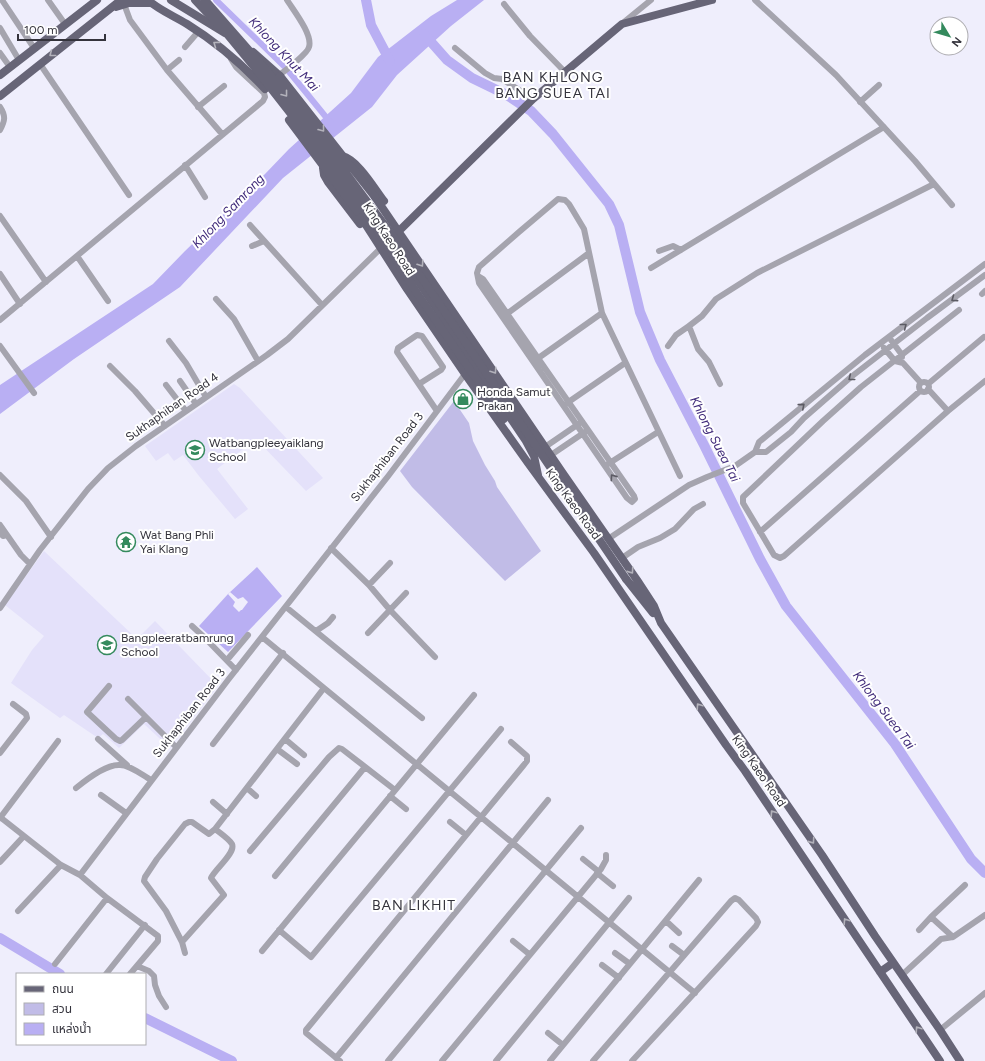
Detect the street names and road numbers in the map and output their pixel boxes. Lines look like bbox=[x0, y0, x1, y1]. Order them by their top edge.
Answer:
street label: King Kaeo Road bbox=[360, 200, 418, 278]
street label: Sukhaphiban Road 4 bbox=[123, 369, 222, 444]
street label: Sukhaphiban Road 3 bbox=[348, 410, 426, 504]
street label: King Kaeo Road bbox=[543, 466, 603, 542]
street label: Sukhaphiban Road 3 bbox=[150, 666, 228, 760]
street label: King Kaeo Road bbox=[729, 732, 789, 810]

